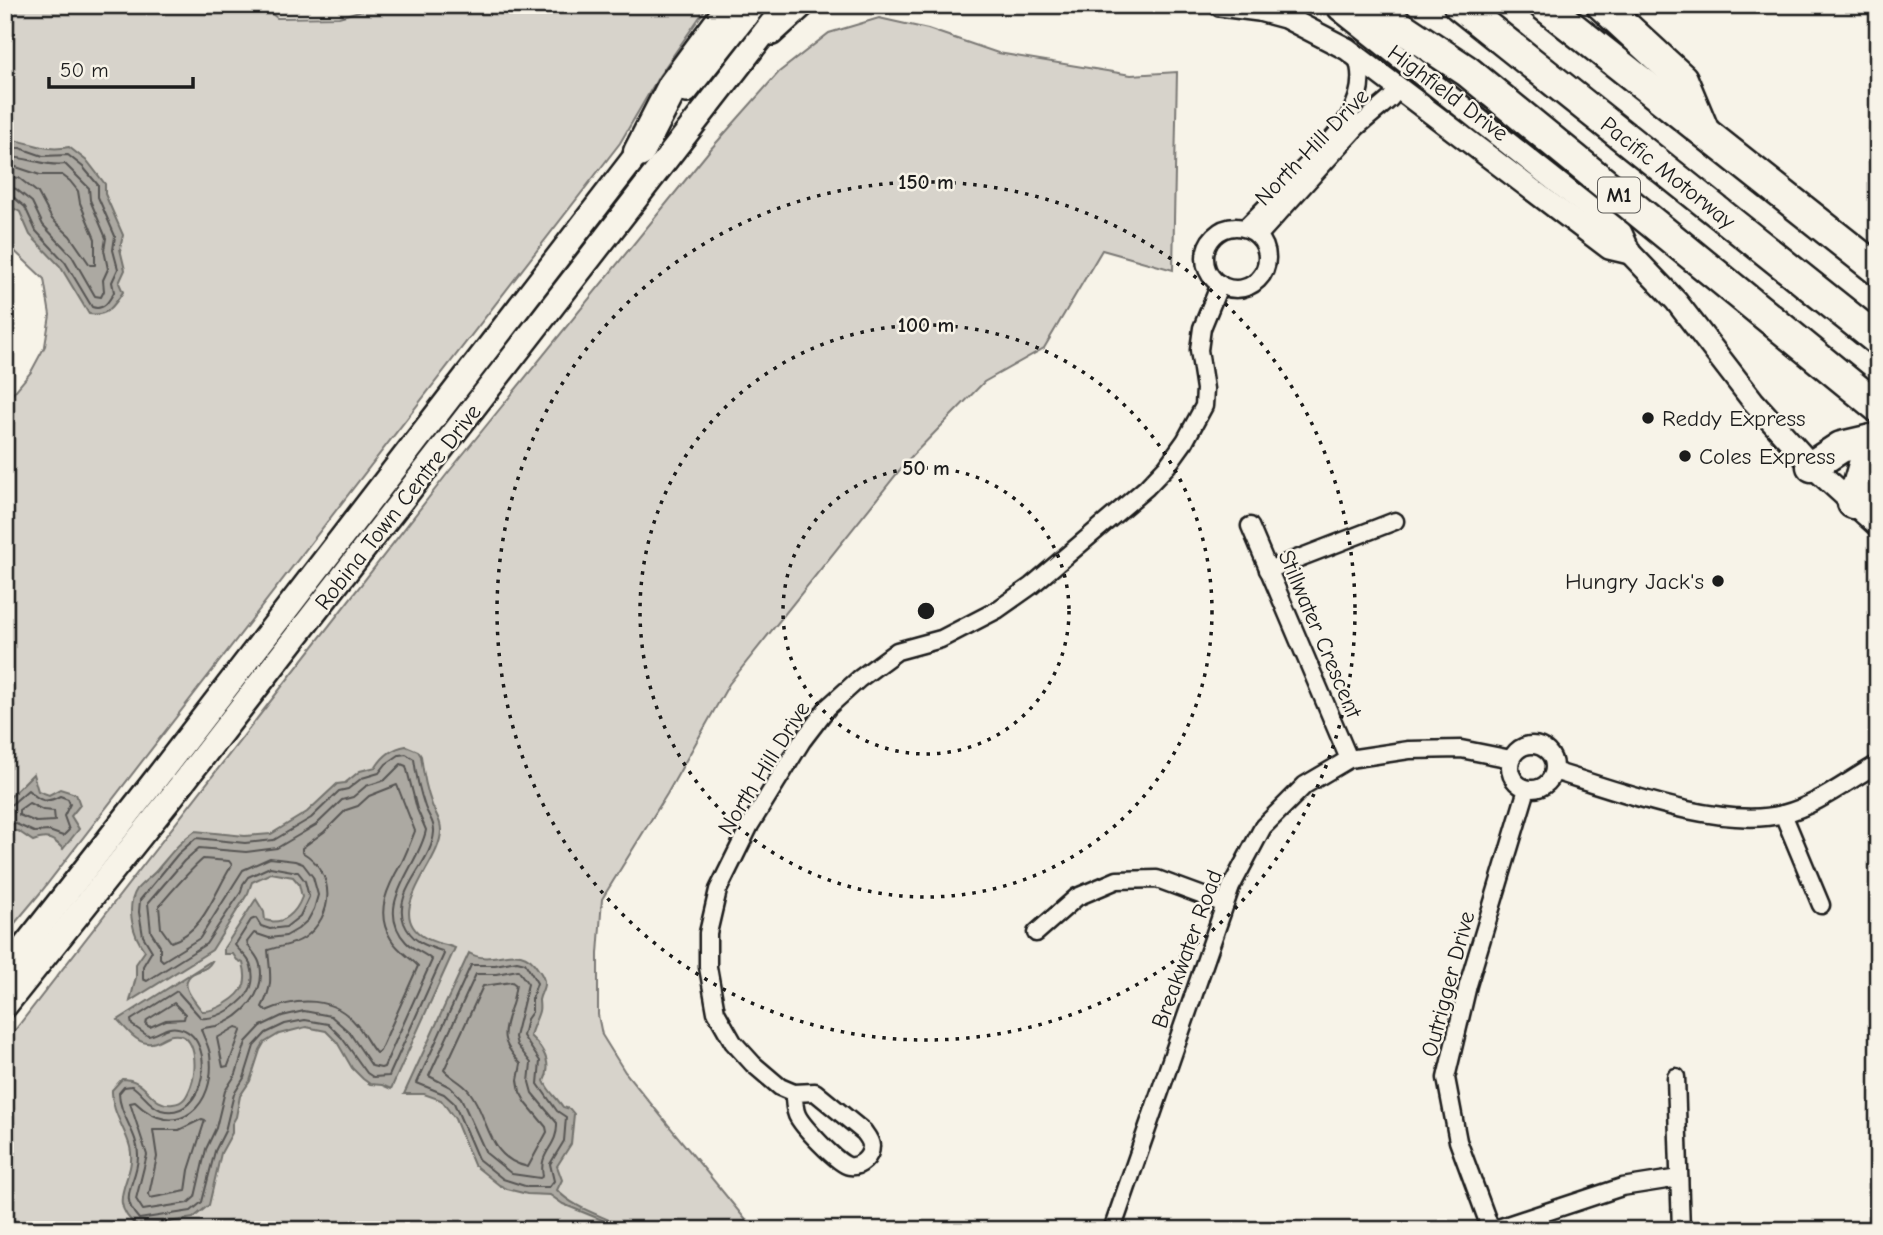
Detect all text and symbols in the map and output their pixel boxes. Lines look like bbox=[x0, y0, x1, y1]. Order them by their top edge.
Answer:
street label: Highfield Drive bbox=[1382, 39, 1514, 147]
scale bar bbox=[49, 46, 192, 90]
text: 50 m bbox=[60, 58, 109, 82]
street label: North Hill Drive bbox=[1249, 83, 1375, 211]
street label: Pacific Motorway bbox=[1596, 110, 1742, 235]
text: 150 m bbox=[898, 170, 954, 194]
road number: M1 bbox=[1598, 178, 1640, 212]
text: 100 m bbox=[898, 313, 954, 337]
street label: Robina Town Centre Drive bbox=[309, 399, 487, 615]
place label: Reddy Express bbox=[1662, 405, 1806, 432]
marker: Reddy Express bbox=[1640, 410, 1656, 426]
place label: Coles Express bbox=[1699, 443, 1835, 470]
marker: Coles Express bbox=[1677, 448, 1693, 464]
text: 50 m bbox=[902, 456, 950, 480]
street label: Stillwater Crescent bbox=[1272, 546, 1368, 723]
place label: Hungry Jack's bbox=[1565, 568, 1704, 595]
marker: Hungry Jack's bbox=[1710, 573, 1726, 589]
centre of rings bbox=[914, 599, 938, 623]
street label: North Hill Drive bbox=[712, 696, 816, 840]
street label: Breakwater Road bbox=[1146, 866, 1228, 1032]
street label: Outrigger Drive bbox=[1416, 908, 1480, 1060]

